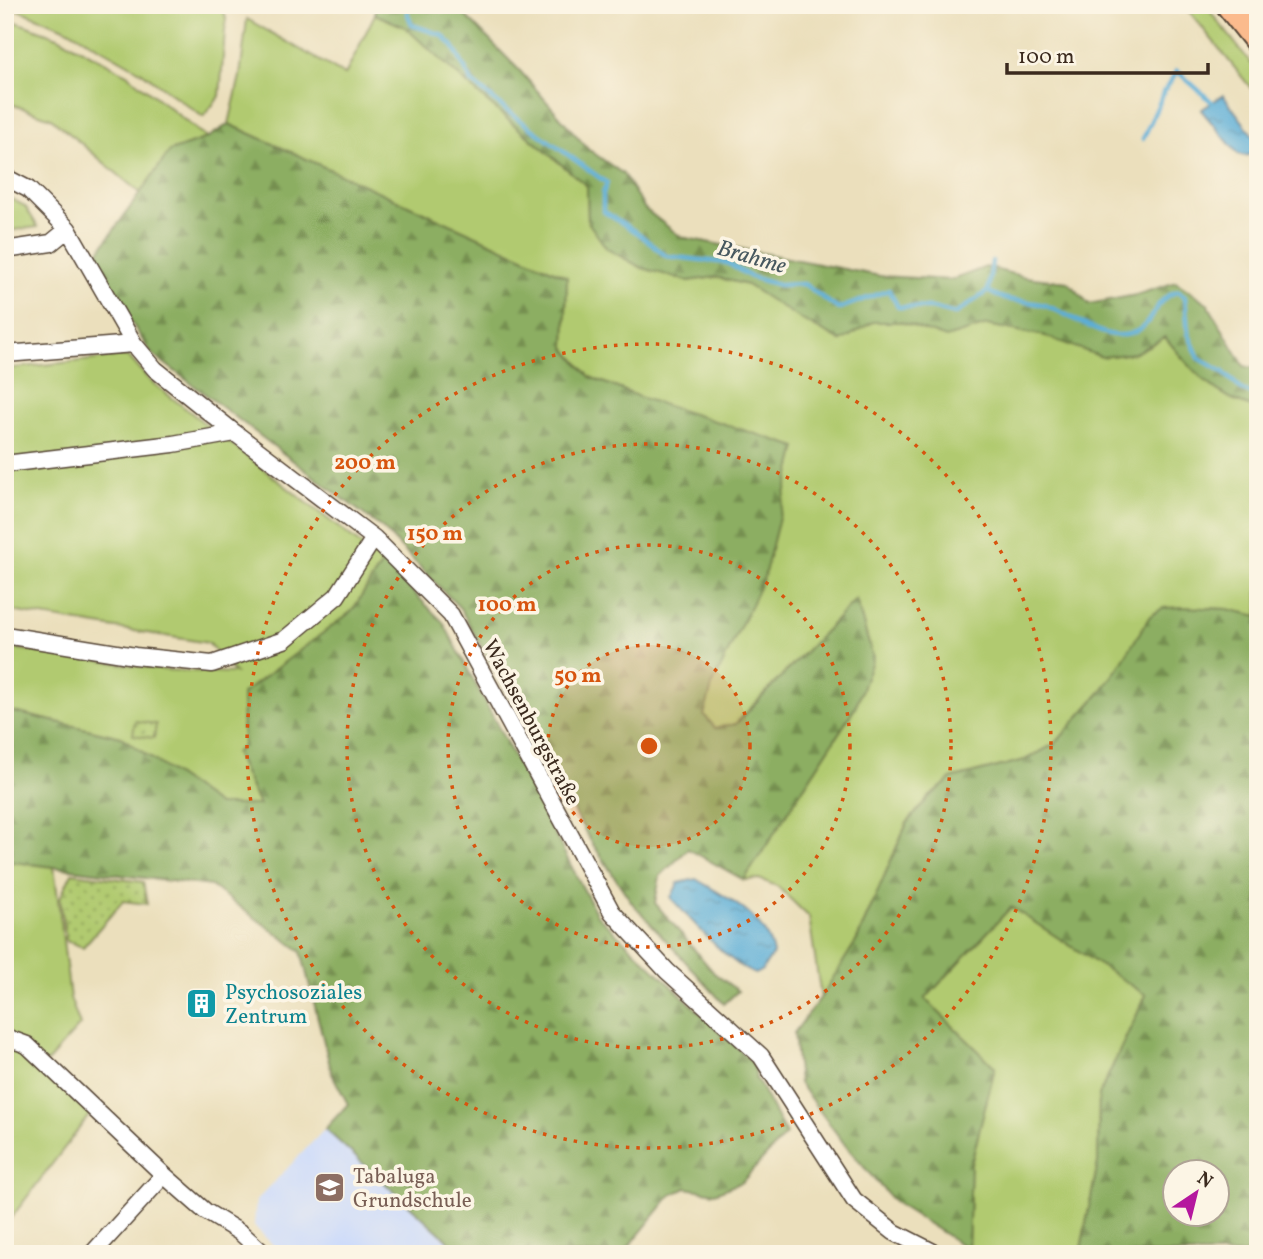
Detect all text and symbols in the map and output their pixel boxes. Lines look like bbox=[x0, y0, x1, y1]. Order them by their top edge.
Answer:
scale bar bbox=[1007, 32, 1209, 76]
text: 100 m bbox=[1018, 43, 1075, 72]
water label: Brahme bbox=[713, 233, 790, 283]
text: 200 m bbox=[334, 449, 396, 478]
text: 150 m bbox=[407, 520, 463, 549]
text: 100 m bbox=[477, 591, 537, 620]
street label: Wachsenburgstraße bbox=[475, 635, 587, 811]
text: 50 m bbox=[554, 662, 602, 691]
centre of rings bbox=[637, 734, 661, 758]
place label: Psychosoziales Zentrum bbox=[225, 979, 362, 1032]
building icon: Psychosoziales Zentrum bbox=[185, 987, 219, 1021]
north arrow bbox=[1162, 1158, 1232, 1228]
place label: Tabaluga Grundschule bbox=[353, 1163, 472, 1216]
text: N bbox=[1191, 1166, 1218, 1195]
school or university icon: Tabaluga Grundschule bbox=[313, 1171, 347, 1205]

